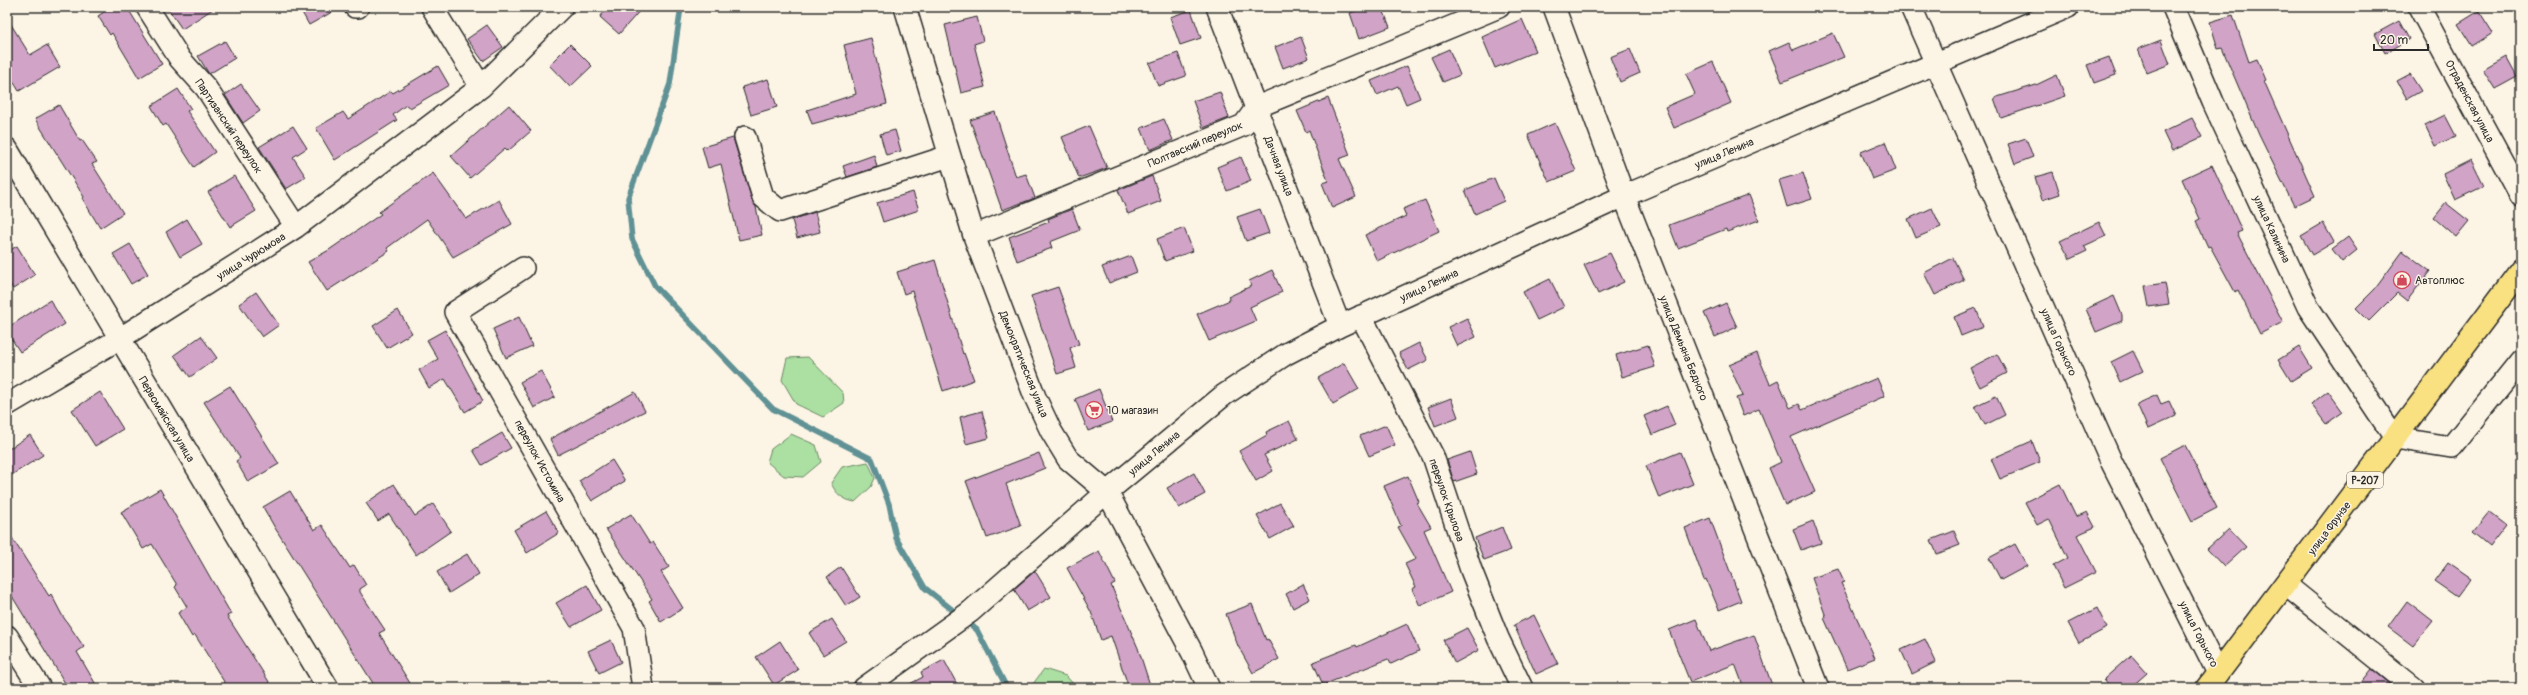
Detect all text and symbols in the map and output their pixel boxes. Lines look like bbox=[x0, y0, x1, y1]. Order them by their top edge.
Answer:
scale bar bbox=[2374, 26, 2428, 52]
text: 20 m bbox=[2380, 33, 2409, 48]
street label: Отраденская улица bbox=[2442, 58, 2497, 145]
street label: Партизанский переулок bbox=[192, 77, 265, 176]
street label: Полтавский переулок bbox=[1146, 118, 1245, 170]
street label: Дачная улица bbox=[1261, 134, 1296, 198]
street label: улица Ленина bbox=[1692, 135, 1756, 172]
street label: улица Калинина bbox=[2250, 193, 2293, 265]
street label: улица Чурюмова bbox=[214, 230, 288, 283]
street label: улица Ленина bbox=[1397, 266, 1460, 305]
shop icon: Автоплюс bbox=[2392, 270, 2412, 290]
place label: Автоплюс bbox=[2415, 274, 2465, 287]
street label: улица Демьяна Бедного bbox=[1656, 293, 1711, 403]
street label: улица Горького bbox=[2037, 306, 2079, 378]
street label: Демократическая улица bbox=[996, 308, 1051, 419]
street label: Первомайская улица bbox=[136, 374, 197, 464]
supermarket icon: 10 магазин bbox=[1084, 400, 1104, 420]
place label: 10 магазин bbox=[1107, 404, 1158, 417]
street label: переулок Истомина bbox=[512, 418, 568, 505]
street label: улица Ленина bbox=[1125, 428, 1183, 479]
street label: переулок Крылова bbox=[1426, 457, 1467, 543]
road number: Р-207 bbox=[2347, 472, 2383, 488]
street label: улица Фрунзе bbox=[2305, 499, 2354, 558]
street label: улица Горького bbox=[2176, 598, 2221, 670]

